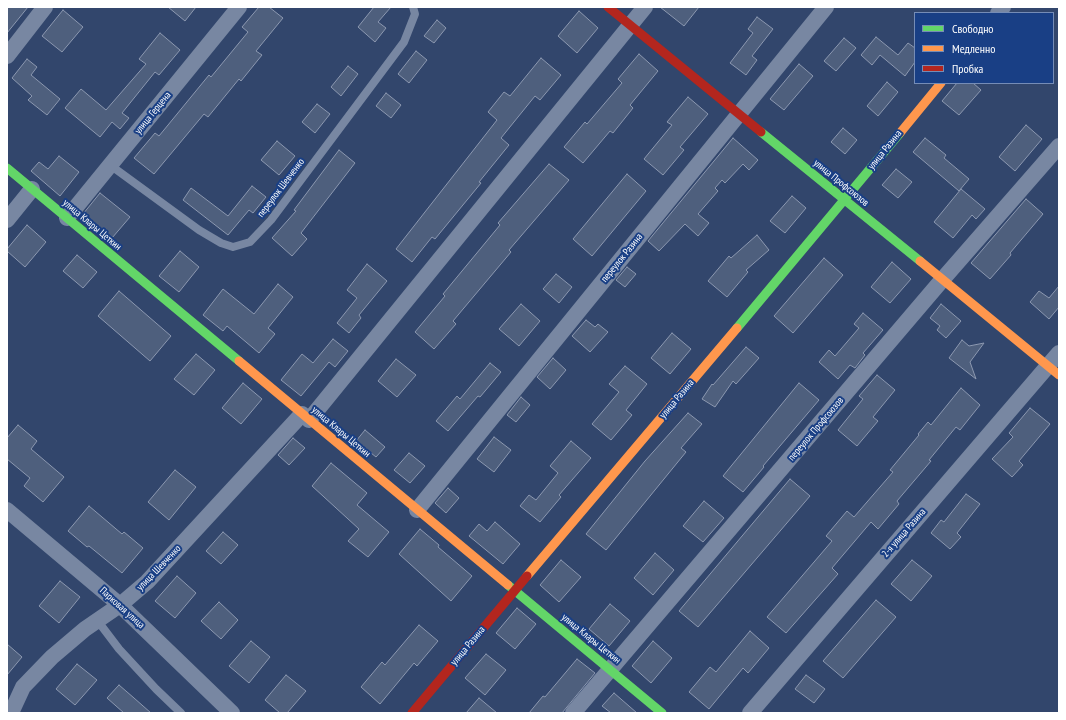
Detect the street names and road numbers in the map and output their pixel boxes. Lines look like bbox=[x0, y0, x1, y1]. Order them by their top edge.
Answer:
street label: улица Герцена bbox=[132, 90, 174, 136]
street label: улица Разина bbox=[866, 128, 904, 172]
street label: переулок Шевченко bbox=[255, 156, 307, 220]
street label: улица Профсоюзов bbox=[811, 157, 871, 209]
street label: улица Клары Цеткин bbox=[60, 197, 124, 253]
street label: переулок Разина bbox=[599, 231, 645, 285]
street label: улица Разина bbox=[657, 377, 697, 421]
street label: переулок Профсоюзов bbox=[786, 395, 846, 463]
street label: улица Клары Цеткин bbox=[309, 404, 373, 460]
street label: 2-я улица Разина bbox=[880, 506, 928, 560]
street label: улица Шевченко bbox=[134, 543, 184, 593]
street label: Парковая улица bbox=[97, 585, 147, 631]
street label: улица Клары Цеткин bbox=[559, 611, 623, 667]
street label: улица Разина bbox=[448, 624, 488, 668]

